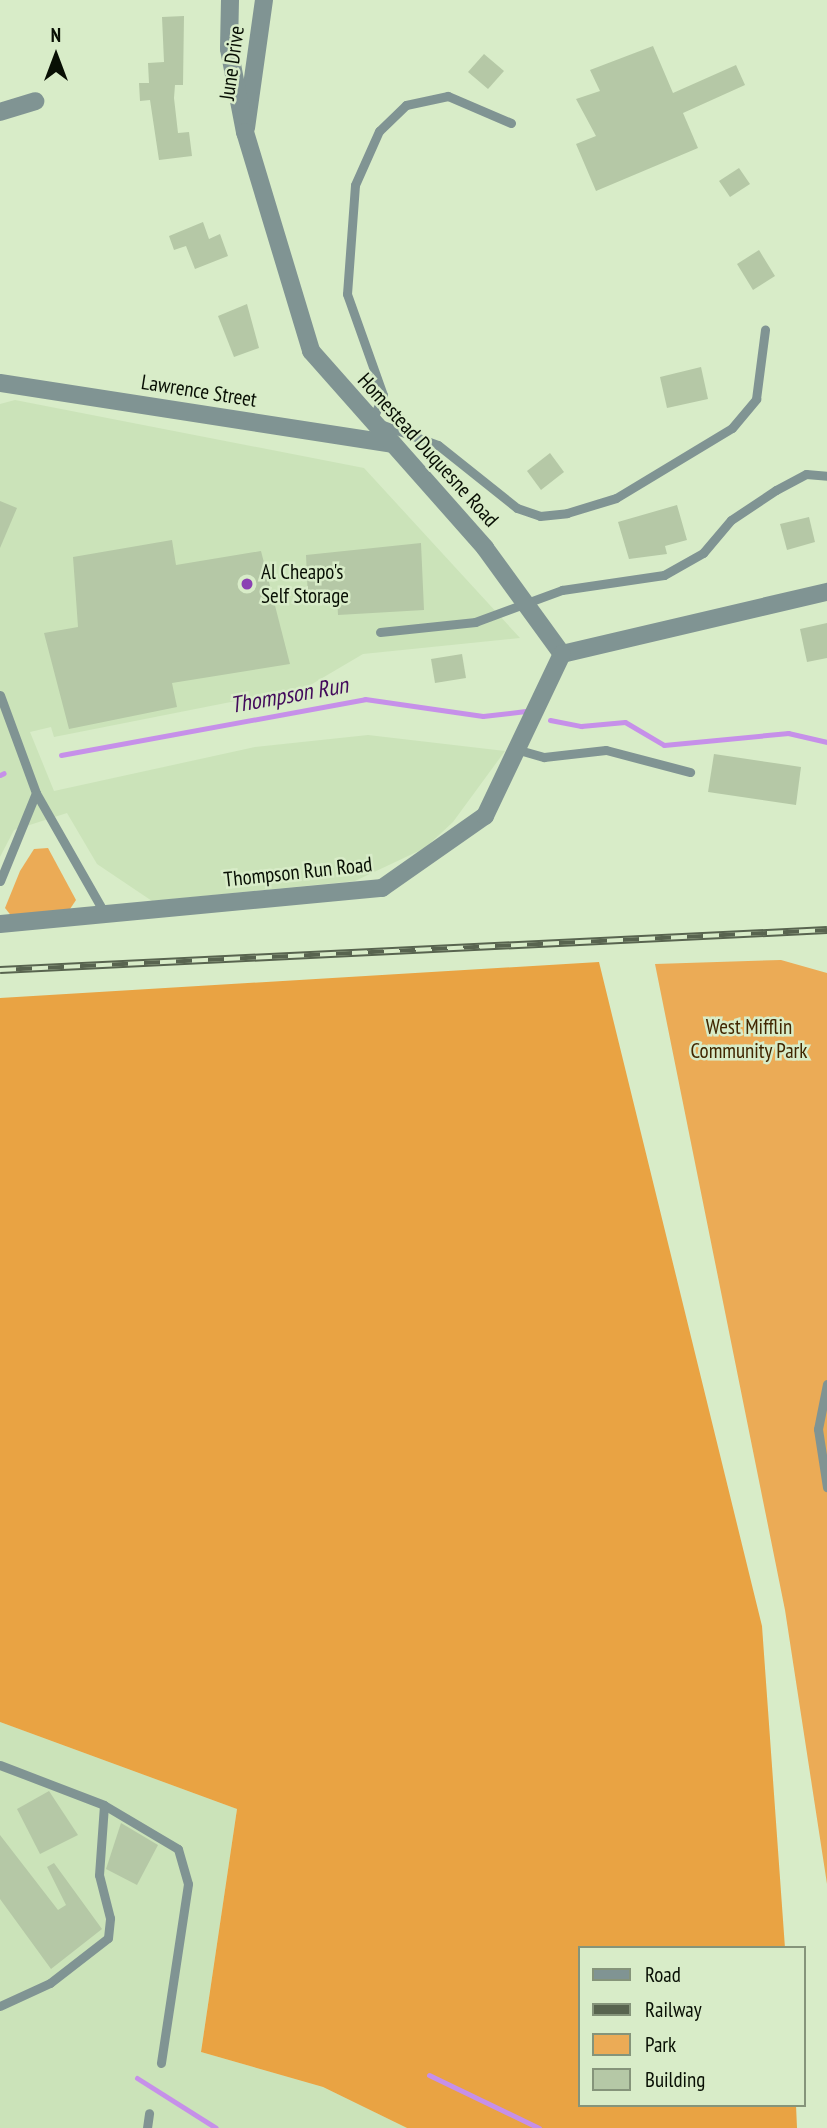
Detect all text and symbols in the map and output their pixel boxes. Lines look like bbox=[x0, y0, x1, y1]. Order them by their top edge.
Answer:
north arrow bbox=[21, 21, 91, 91]
text: N bbox=[51, 23, 61, 47]
street label: June Drive bbox=[214, 24, 250, 102]
street label: Homestead Duquesne Road bbox=[352, 368, 504, 532]
street label: Lawrence Street bbox=[139, 369, 259, 413]
place label: Al Cheapo's Self Storage bbox=[261, 559, 349, 609]
marker: Al Cheapo's Self Storage bbox=[239, 576, 255, 592]
water label: Thompson Run bbox=[228, 671, 350, 719]
street label: Thompson Run Road bbox=[223, 852, 373, 892]
park label: West Mifflin Community Park bbox=[690, 1014, 808, 1064]
legend bbox=[578, 1946, 806, 2107]
text: Road bbox=[645, 1961, 681, 1988]
text: Railway bbox=[645, 1996, 702, 2023]
text: Park bbox=[645, 2031, 676, 2058]
text: Building bbox=[645, 2066, 705, 2093]

